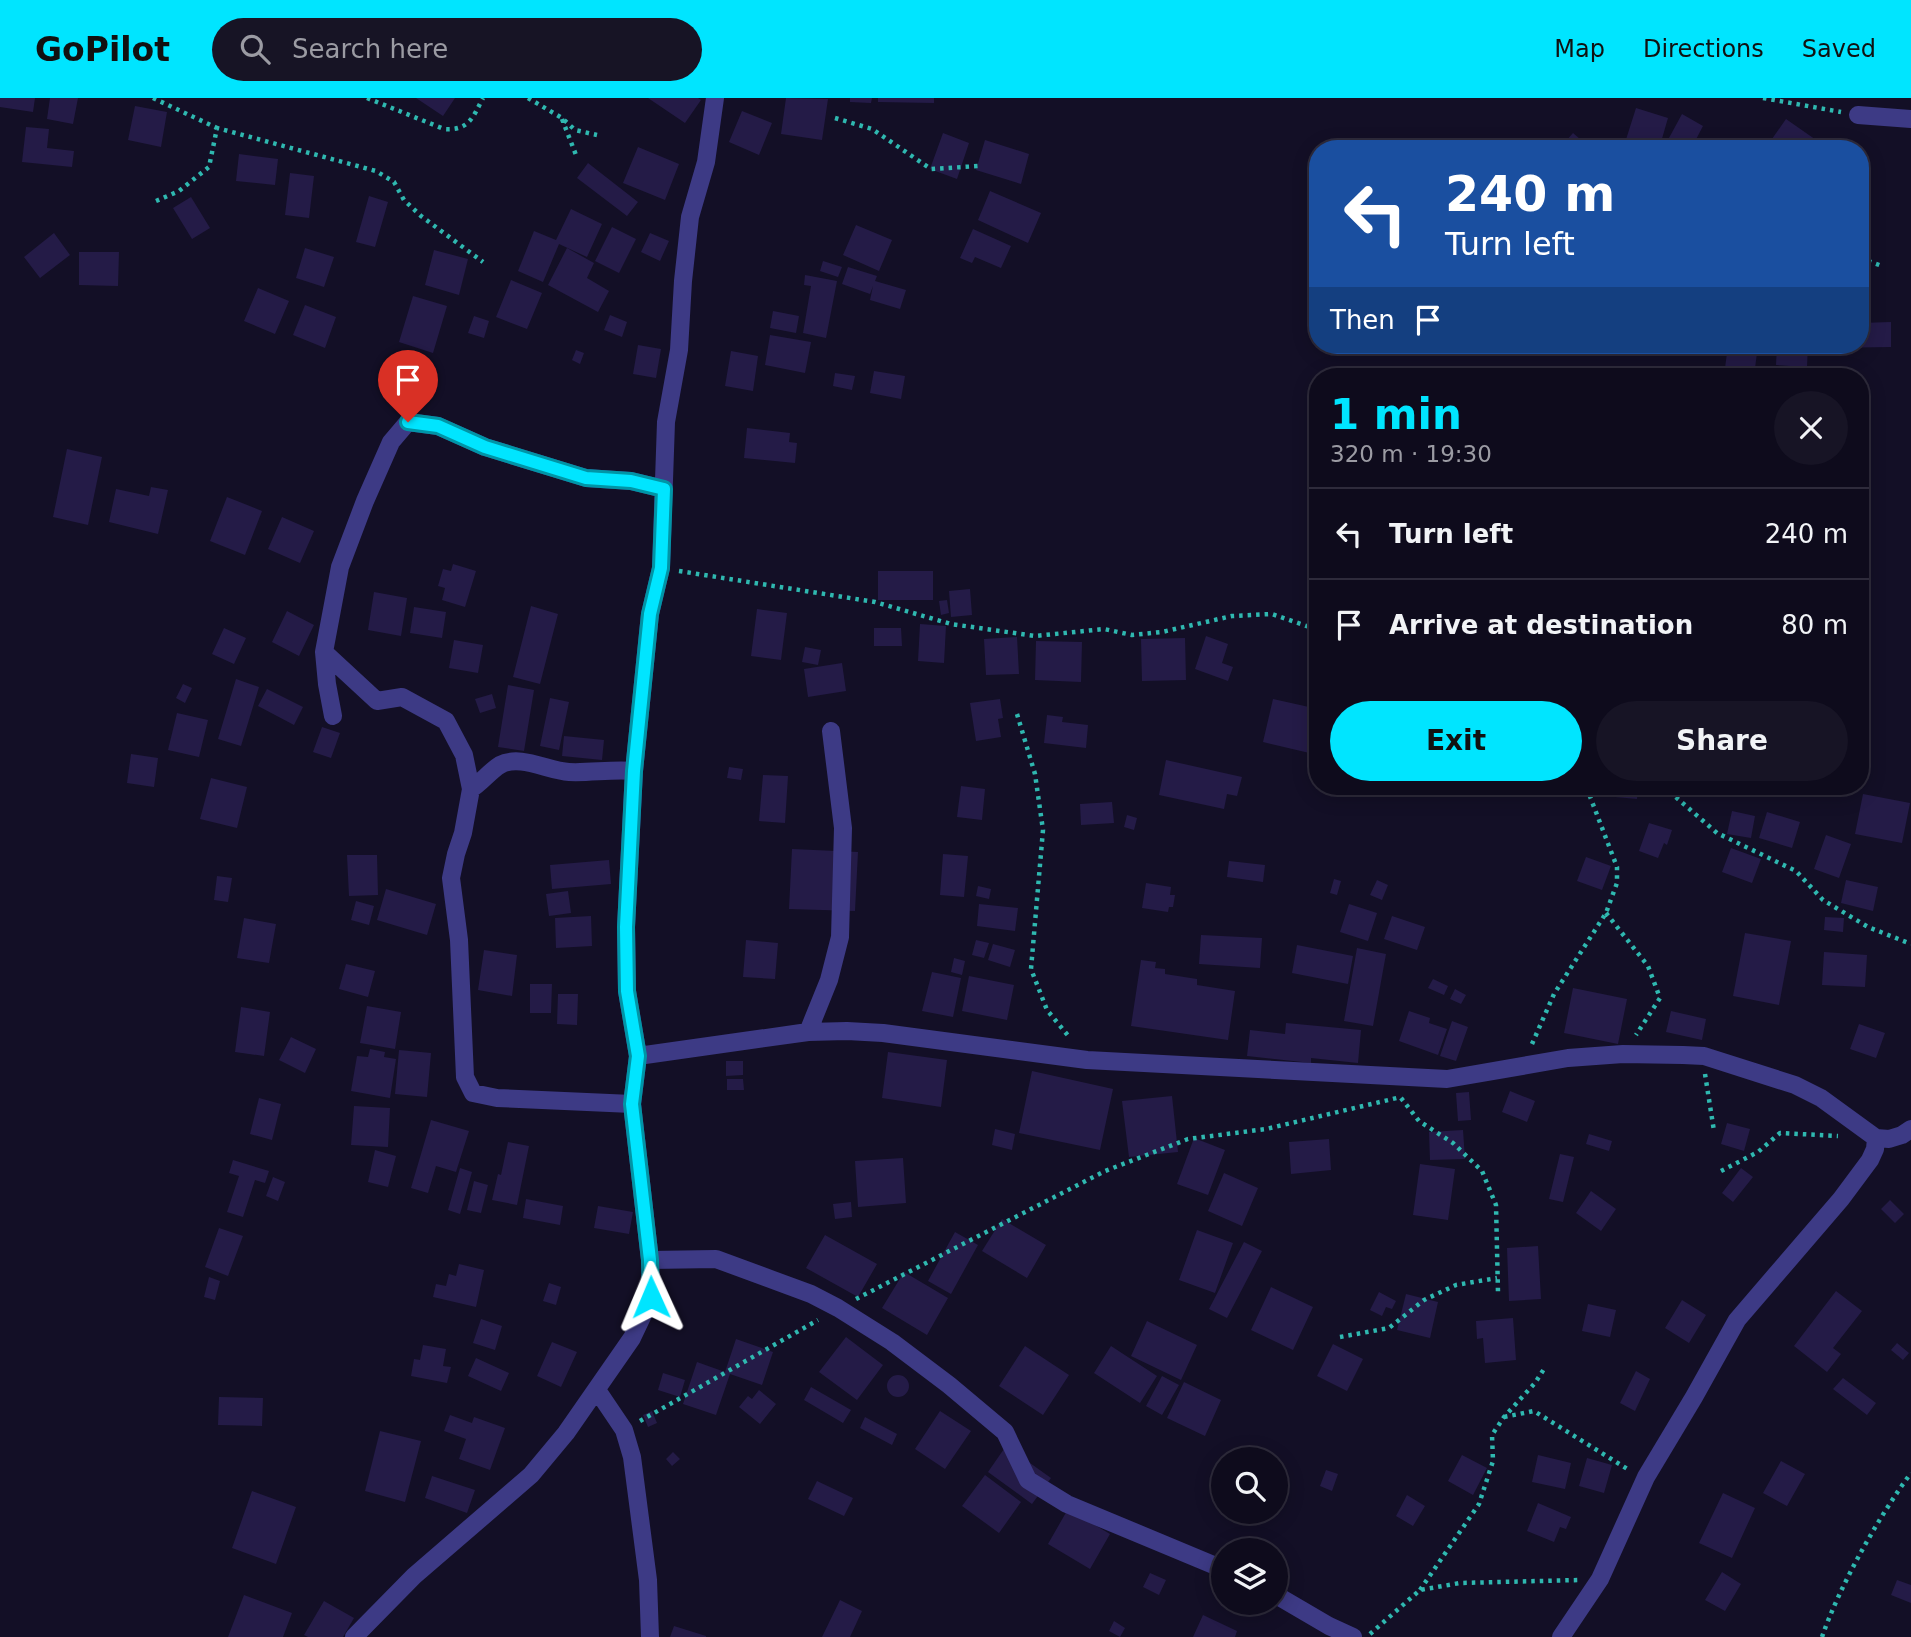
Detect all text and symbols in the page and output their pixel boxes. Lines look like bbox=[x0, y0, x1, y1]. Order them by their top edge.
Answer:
search box bbox=[212, 18, 702, 81]
text: GoPilot bbox=[35, 30, 170, 69]
icon: search bbox=[236, 30, 274, 68]
text: Search here bbox=[292, 34, 448, 64]
text: Map bbox=[1554, 35, 1605, 63]
text: Directions bbox=[1643, 35, 1764, 63]
text: Saved bbox=[1802, 35, 1876, 63]
text: 240 m bbox=[1445, 166, 1615, 223]
icon: left bbox=[1330, 168, 1421, 259]
text: Turn left bbox=[1445, 225, 1575, 263]
icon: arrive bbox=[1409, 301, 1447, 339]
text: Then bbox=[1330, 305, 1395, 335]
pin bbox=[378, 350, 438, 422]
icon: arrive bbox=[389, 361, 427, 399]
text: 1 min bbox=[1330, 390, 1462, 439]
button: close bbox=[1774, 391, 1848, 465]
text: 320 m · 19:30 bbox=[1330, 441, 1492, 467]
icon: left bbox=[1330, 515, 1368, 553]
text: Turn left bbox=[1389, 519, 1513, 549]
text: 240 m bbox=[1765, 519, 1848, 549]
icon: arrive bbox=[1330, 606, 1368, 644]
text: Arrive at destination bbox=[1389, 610, 1693, 640]
text: 80 m bbox=[1781, 610, 1848, 640]
button: Exit bbox=[1330, 701, 1582, 781]
button: Share bbox=[1596, 701, 1848, 781]
position arrow bbox=[614, 1260, 688, 1334]
map controls bbox=[1211, 1447, 1288, 1615]
button: search bbox=[1211, 1447, 1288, 1524]
button: layers bbox=[1211, 1538, 1288, 1615]

